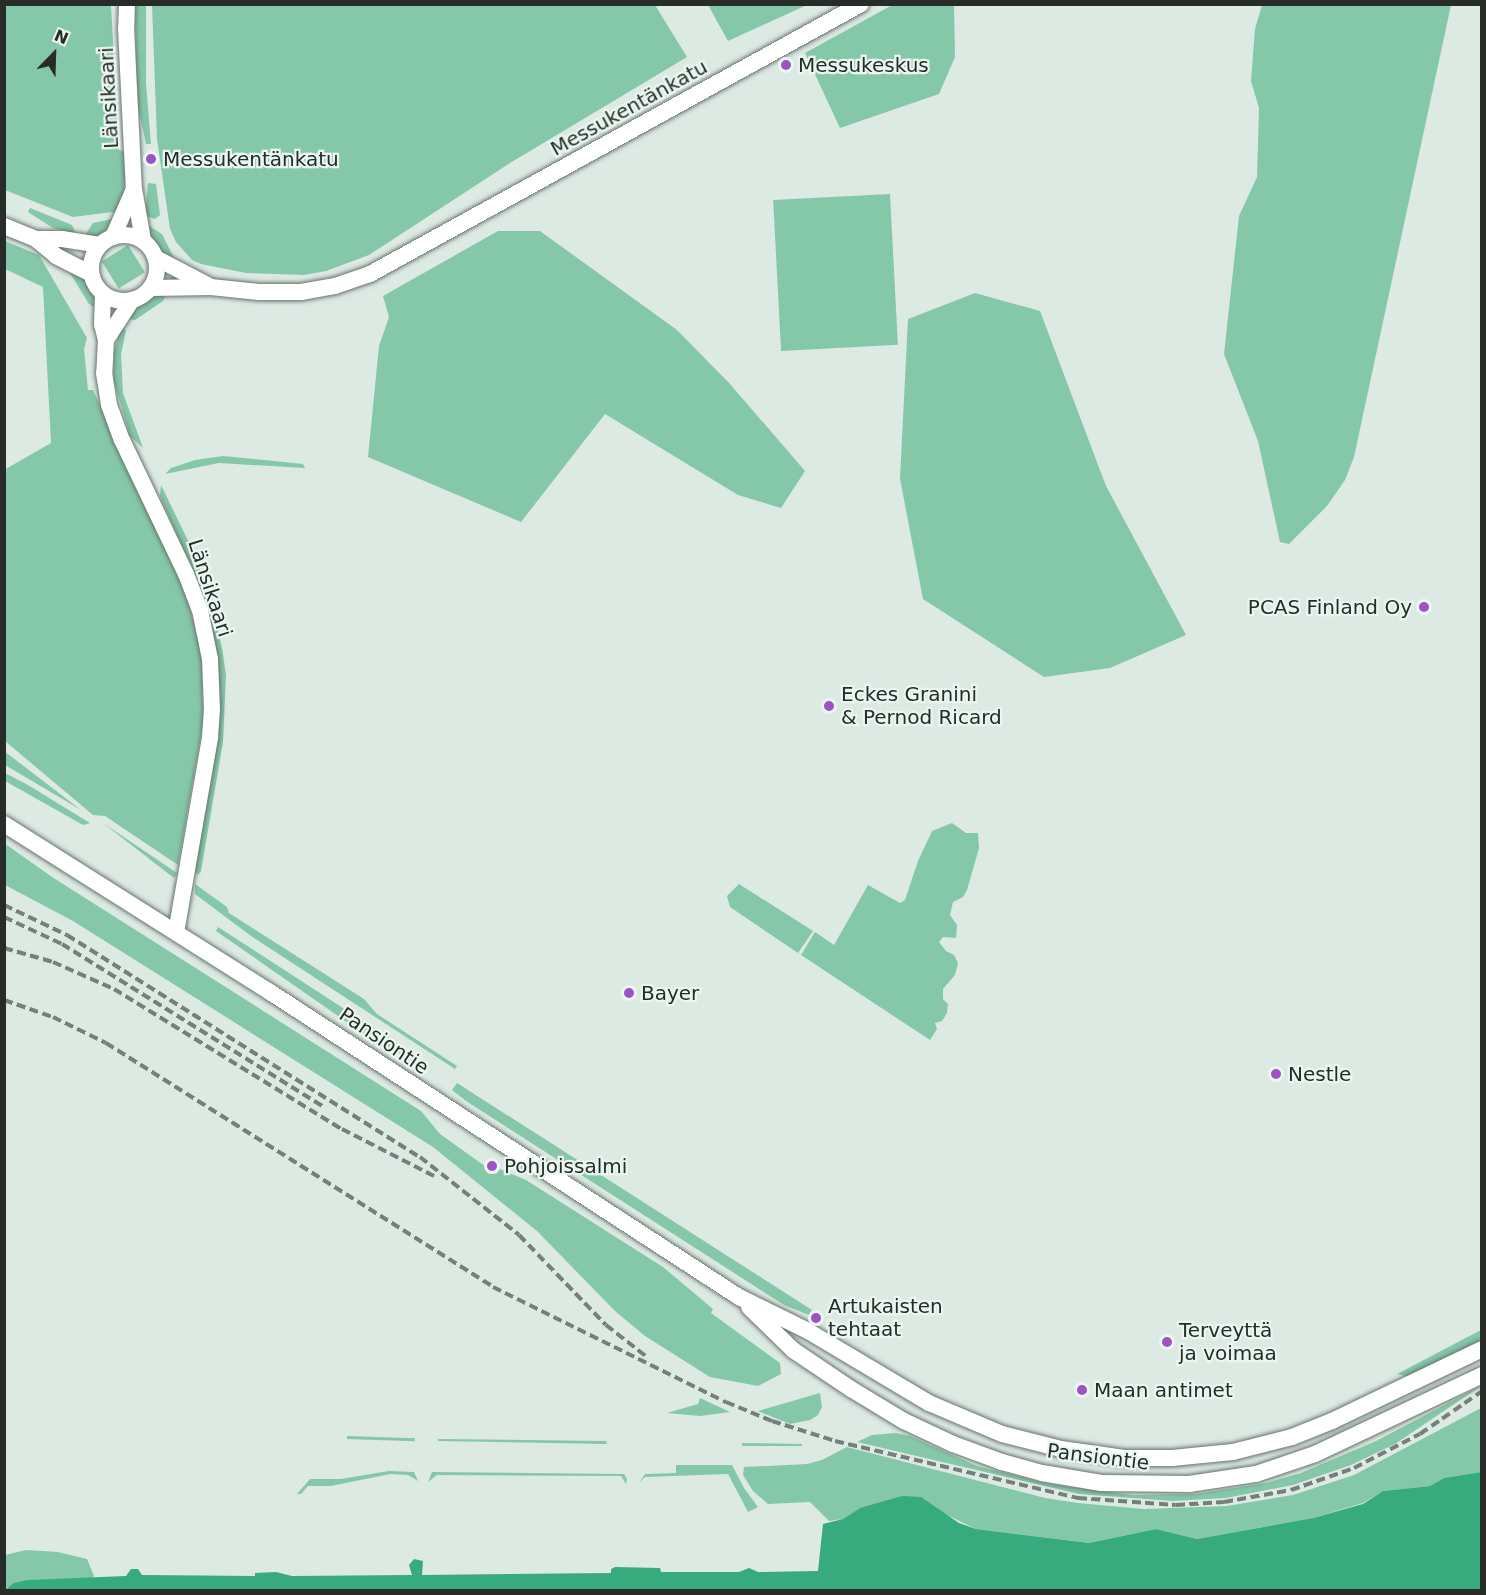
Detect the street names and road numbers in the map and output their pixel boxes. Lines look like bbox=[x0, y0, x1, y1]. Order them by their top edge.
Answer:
street label: Länsikaari bbox=[94, 47, 124, 149]
street label: Messukentänkatu bbox=[546, 55, 712, 161]
street label: Länsikaari bbox=[183, 536, 237, 640]
street label: Pansiontie bbox=[335, 1002, 433, 1080]
street label: Pansiontie bbox=[1046, 1439, 1150, 1475]

